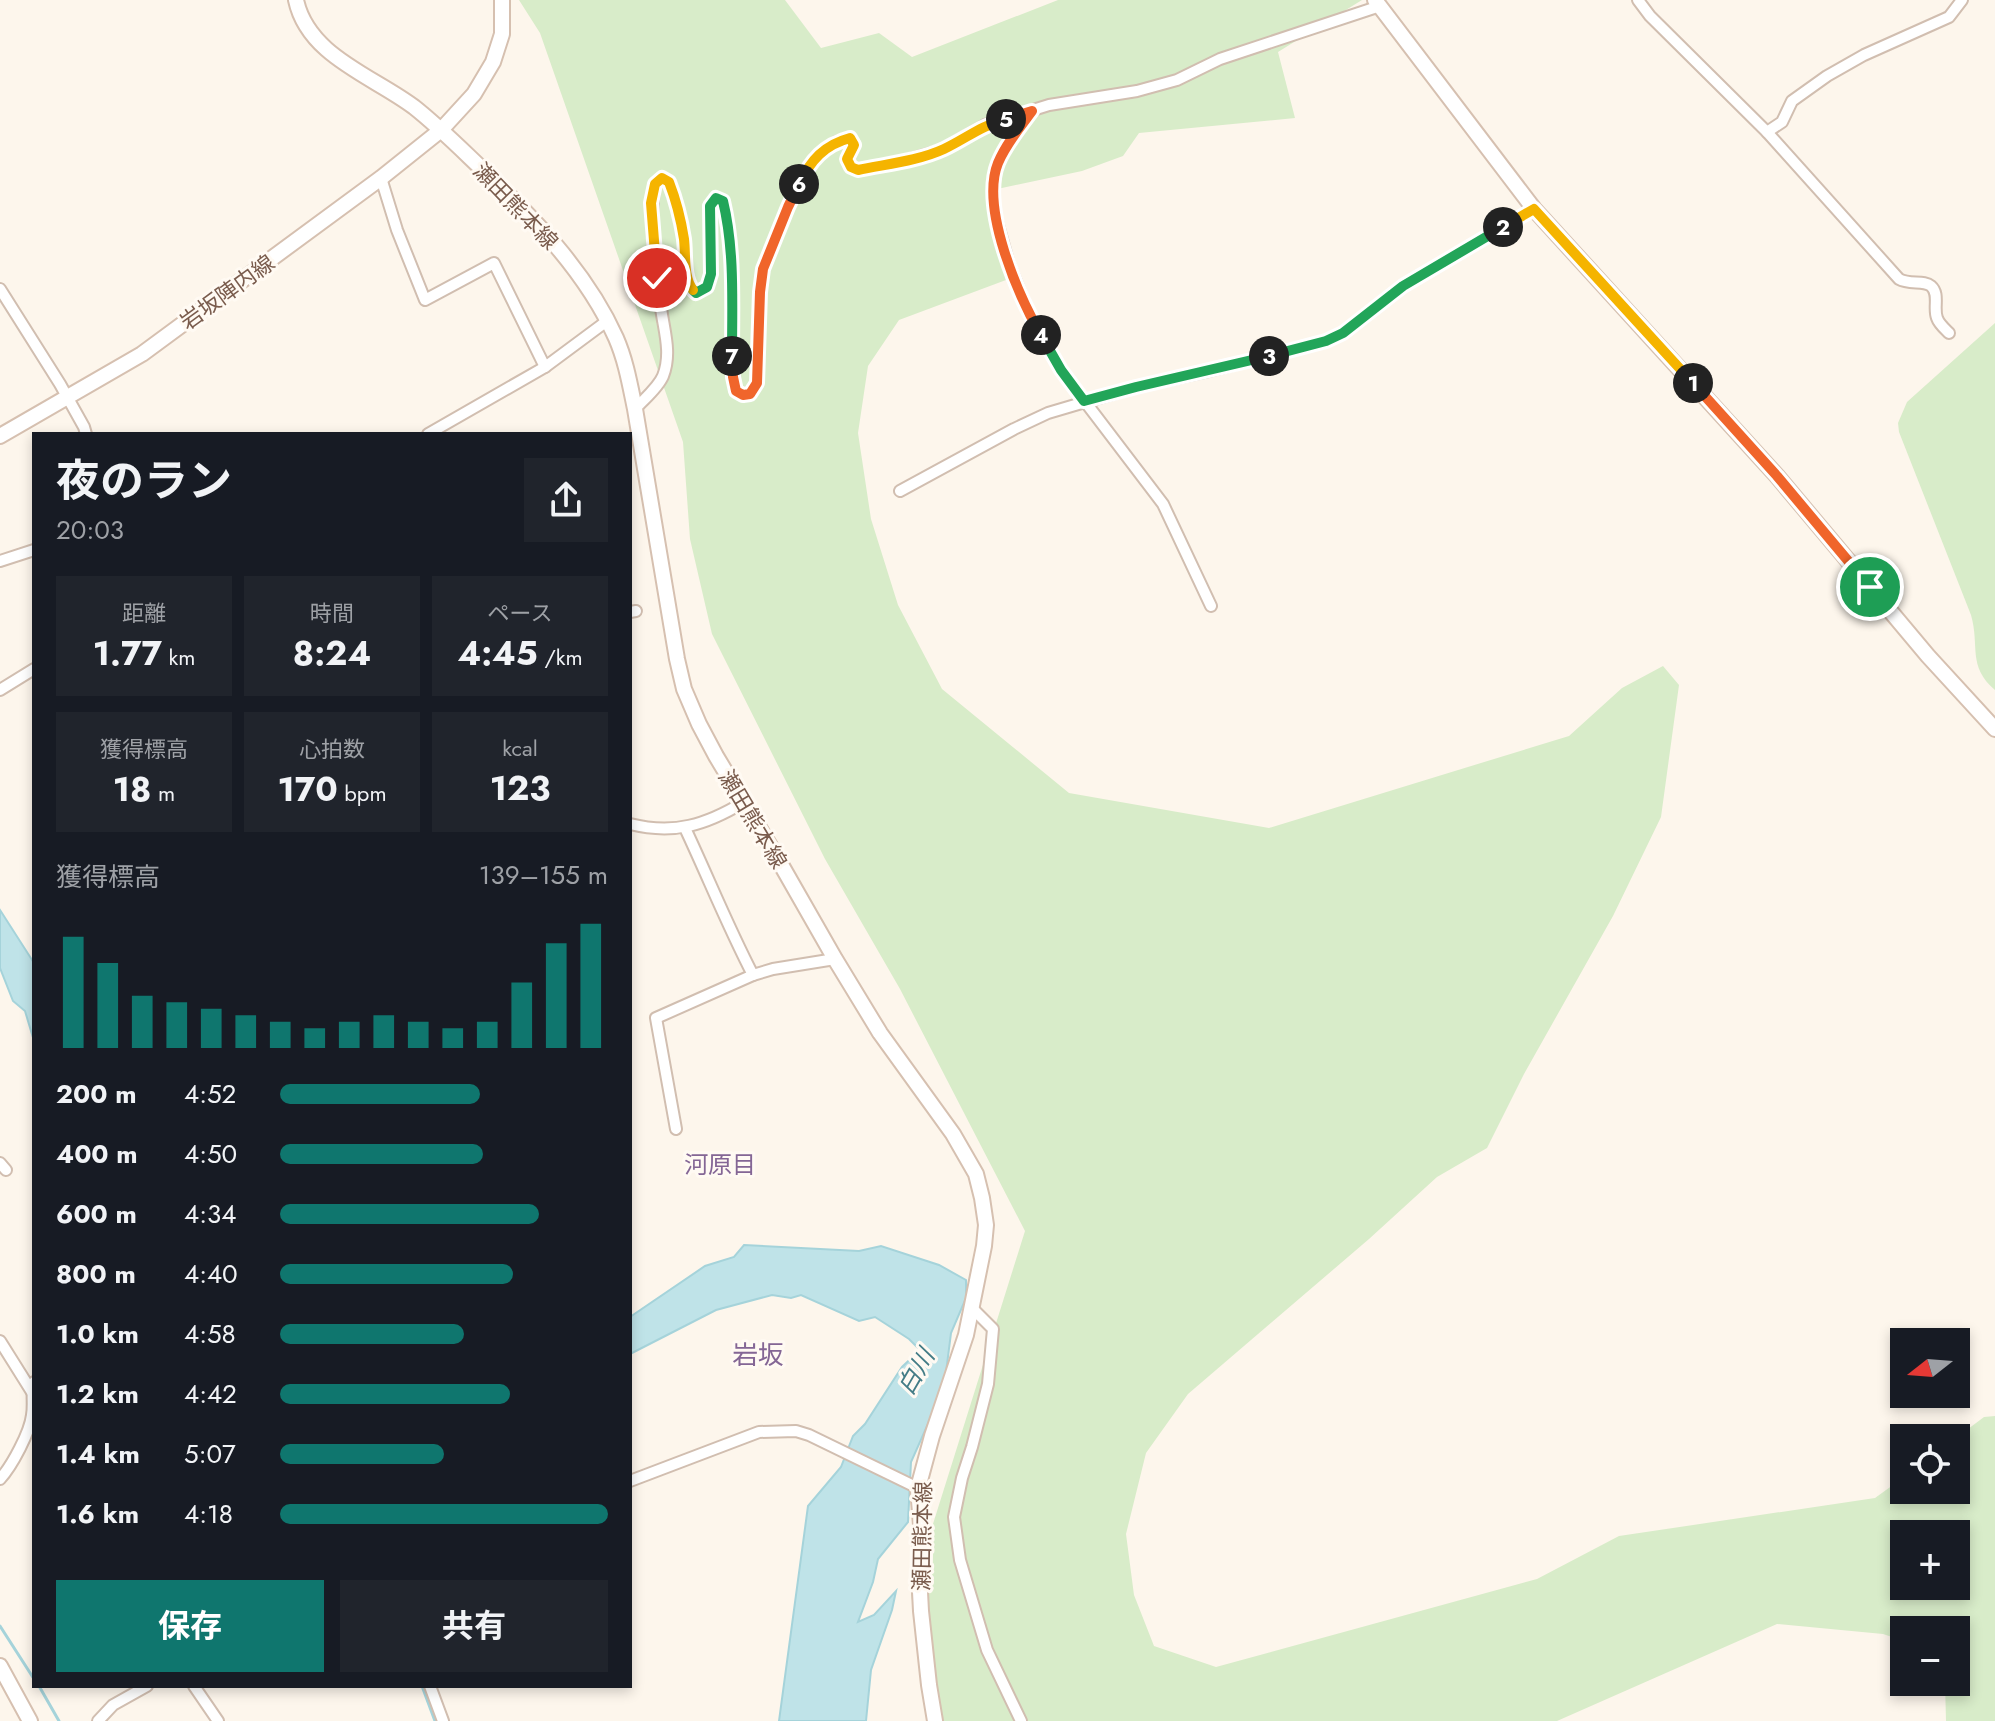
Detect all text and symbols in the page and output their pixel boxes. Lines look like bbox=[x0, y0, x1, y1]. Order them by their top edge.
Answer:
pin: 5 bbox=[986, 99, 1026, 139]
text: 5 bbox=[999, 103, 1013, 135]
street label: 瀬田熊本線 bbox=[466, 155, 566, 257]
pin: 6 bbox=[779, 164, 819, 204]
text: 6 bbox=[792, 168, 806, 200]
pin: 2 bbox=[1483, 207, 1523, 247]
text: 2 bbox=[1496, 211, 1510, 243]
pin bbox=[623, 244, 691, 312]
street label: 岩坂陣内線 bbox=[173, 247, 281, 337]
icon: check bbox=[635, 256, 679, 300]
pin: 4 bbox=[1021, 315, 1061, 355]
text: 4 bbox=[1033, 319, 1049, 351]
pin: 7 bbox=[712, 336, 752, 376]
pin: 3 bbox=[1249, 336, 1289, 376]
text: 7 bbox=[725, 340, 739, 372]
text: 3 bbox=[1262, 340, 1276, 372]
pin: 1 bbox=[1673, 363, 1713, 403]
text: 1 bbox=[1687, 367, 1699, 399]
text: 夜のラン bbox=[56, 449, 232, 513]
button: share bbox=[524, 458, 608, 542]
text: 20:03 bbox=[56, 511, 124, 549]
pin bbox=[1836, 553, 1904, 621]
icon: arrive bbox=[1848, 565, 1892, 609]
text: 距離 bbox=[122, 597, 166, 629]
text: 時間 bbox=[310, 597, 354, 629]
text: ペース bbox=[488, 597, 552, 629]
text: 1.77 bbox=[93, 629, 162, 678]
text: 8:24 bbox=[293, 629, 371, 678]
text: 4:45 bbox=[457, 629, 538, 678]
text: km bbox=[162, 641, 195, 673]
text: /km bbox=[538, 641, 583, 673]
text: kcal bbox=[502, 732, 538, 764]
text: 獲得標高 bbox=[100, 733, 188, 765]
text: 心拍数 bbox=[299, 733, 365, 765]
text: 123 bbox=[490, 764, 550, 813]
street label: 瀬田熊本線 bbox=[711, 764, 795, 874]
text: 18 bbox=[113, 765, 151, 814]
text: 170 bbox=[277, 765, 338, 814]
text: m bbox=[151, 777, 175, 809]
text: bpm bbox=[338, 777, 387, 809]
text: 139–155 m bbox=[479, 856, 608, 894]
text: 獲得標高 bbox=[56, 858, 160, 896]
text: 200 m bbox=[56, 1075, 137, 1113]
text: 4:52 bbox=[184, 1075, 236, 1113]
text: 400 m bbox=[56, 1135, 138, 1173]
text: 4:50 bbox=[184, 1135, 237, 1173]
district label: 河原目 bbox=[684, 1147, 756, 1182]
text: 600 m bbox=[56, 1195, 137, 1233]
text: 4:34 bbox=[184, 1195, 236, 1233]
text: 800 m bbox=[56, 1255, 136, 1293]
text: 4:40 bbox=[184, 1255, 238, 1293]
text: 1.0 km bbox=[56, 1315, 139, 1353]
text: 4:58 bbox=[184, 1315, 236, 1353]
north arrow bbox=[1890, 1328, 1970, 1408]
map controls bbox=[1890, 1328, 1970, 1696]
district label: 岩坂 bbox=[732, 1336, 784, 1374]
water label: 白川 bbox=[888, 1340, 944, 1401]
text: 1.2 km bbox=[56, 1375, 139, 1413]
text: 4:42 bbox=[184, 1375, 237, 1413]
button: locate bbox=[1890, 1424, 1970, 1504]
text: 1.4 km bbox=[56, 1435, 140, 1473]
text: 5:07 bbox=[184, 1435, 236, 1473]
street label: 瀬田熊本線 bbox=[905, 1481, 939, 1591]
text: 1.6 km bbox=[56, 1495, 139, 1533]
text: 4:18 bbox=[184, 1495, 233, 1533]
button: + bbox=[1890, 1520, 1970, 1600]
button: 保存 bbox=[56, 1580, 324, 1672]
button: 共有 bbox=[340, 1580, 608, 1672]
button: − bbox=[1890, 1616, 1970, 1696]

